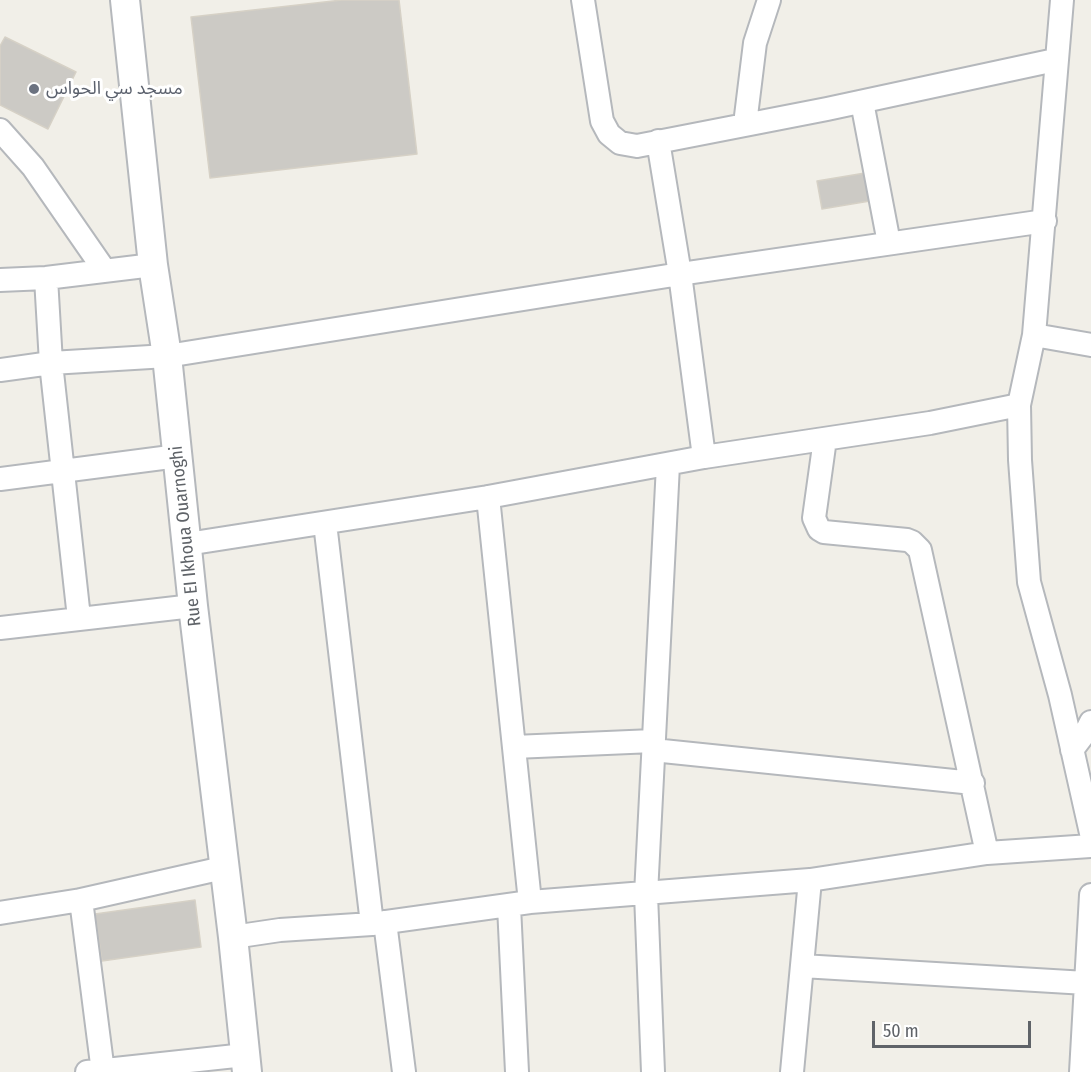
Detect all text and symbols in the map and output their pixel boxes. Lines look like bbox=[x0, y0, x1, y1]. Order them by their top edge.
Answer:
place label: مسجد سي الحواس bbox=[46, 78, 183, 100]
marker: مسجد سي الحواس bbox=[27, 82, 41, 96]
street label: Rue EI Ikhoua Ouarnoghi bbox=[166, 445, 206, 627]
scale bar bbox=[875, 1009, 1034, 1047]
text: 50 m bbox=[883, 1020, 919, 1042]

